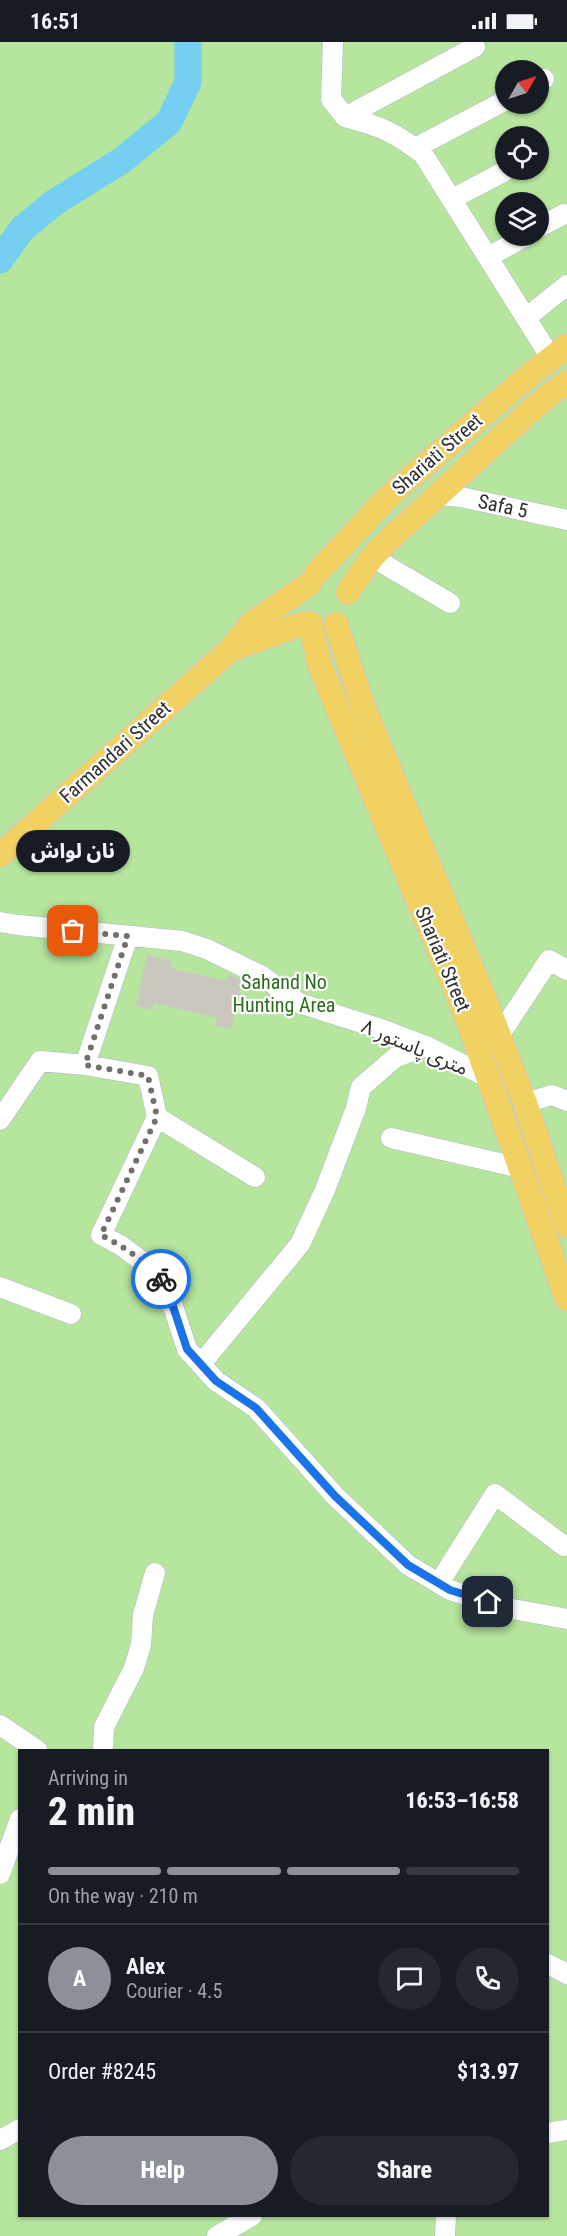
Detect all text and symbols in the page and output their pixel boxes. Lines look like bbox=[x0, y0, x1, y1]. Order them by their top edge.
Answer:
text: 16:51 bbox=[30, 9, 81, 34]
north arrow bbox=[495, 60, 549, 114]
map controls bbox=[495, 60, 549, 246]
button: locate bbox=[495, 126, 549, 180]
button: layers bbox=[495, 192, 549, 246]
street label: Shariati Street bbox=[387, 408, 487, 500]
street label: Safa 5 bbox=[476, 489, 530, 523]
street label: Farmandari Street bbox=[55, 696, 175, 808]
callout: نان لواش bbox=[16, 829, 130, 871]
text: نان لواش bbox=[31, 839, 115, 863]
street label: Shariati Street bbox=[410, 903, 476, 1015]
pin bbox=[47, 905, 98, 956]
icon: bag bbox=[56, 914, 89, 947]
park label: Sahand No Hunting Area bbox=[233, 970, 335, 1017]
street label: ۸ متری پاستور bbox=[358, 1014, 472, 1081]
courier bbox=[131, 1249, 191, 1309]
icon: bike bbox=[145, 1263, 178, 1296]
pin bbox=[462, 1576, 513, 1627]
icon: home bbox=[471, 1585, 504, 1618]
text: Arriving in bbox=[48, 1766, 128, 1790]
text: 16:53–16:58 bbox=[405, 1788, 519, 1813]
text: 2 min bbox=[48, 1789, 135, 1835]
text: On the way · 210 m bbox=[48, 1884, 198, 1908]
button: chat bbox=[378, 1947, 441, 2010]
button: phone bbox=[456, 1947, 519, 2010]
text: Alex bbox=[126, 1954, 165, 1979]
text: A bbox=[73, 1966, 86, 1991]
text: Courier · 4.5 bbox=[126, 1979, 222, 2003]
text: Order #8245 bbox=[48, 2059, 156, 2084]
text: $13.97 bbox=[457, 2059, 519, 2084]
button: Help bbox=[48, 2136, 278, 2205]
button: Share bbox=[290, 2136, 519, 2205]

